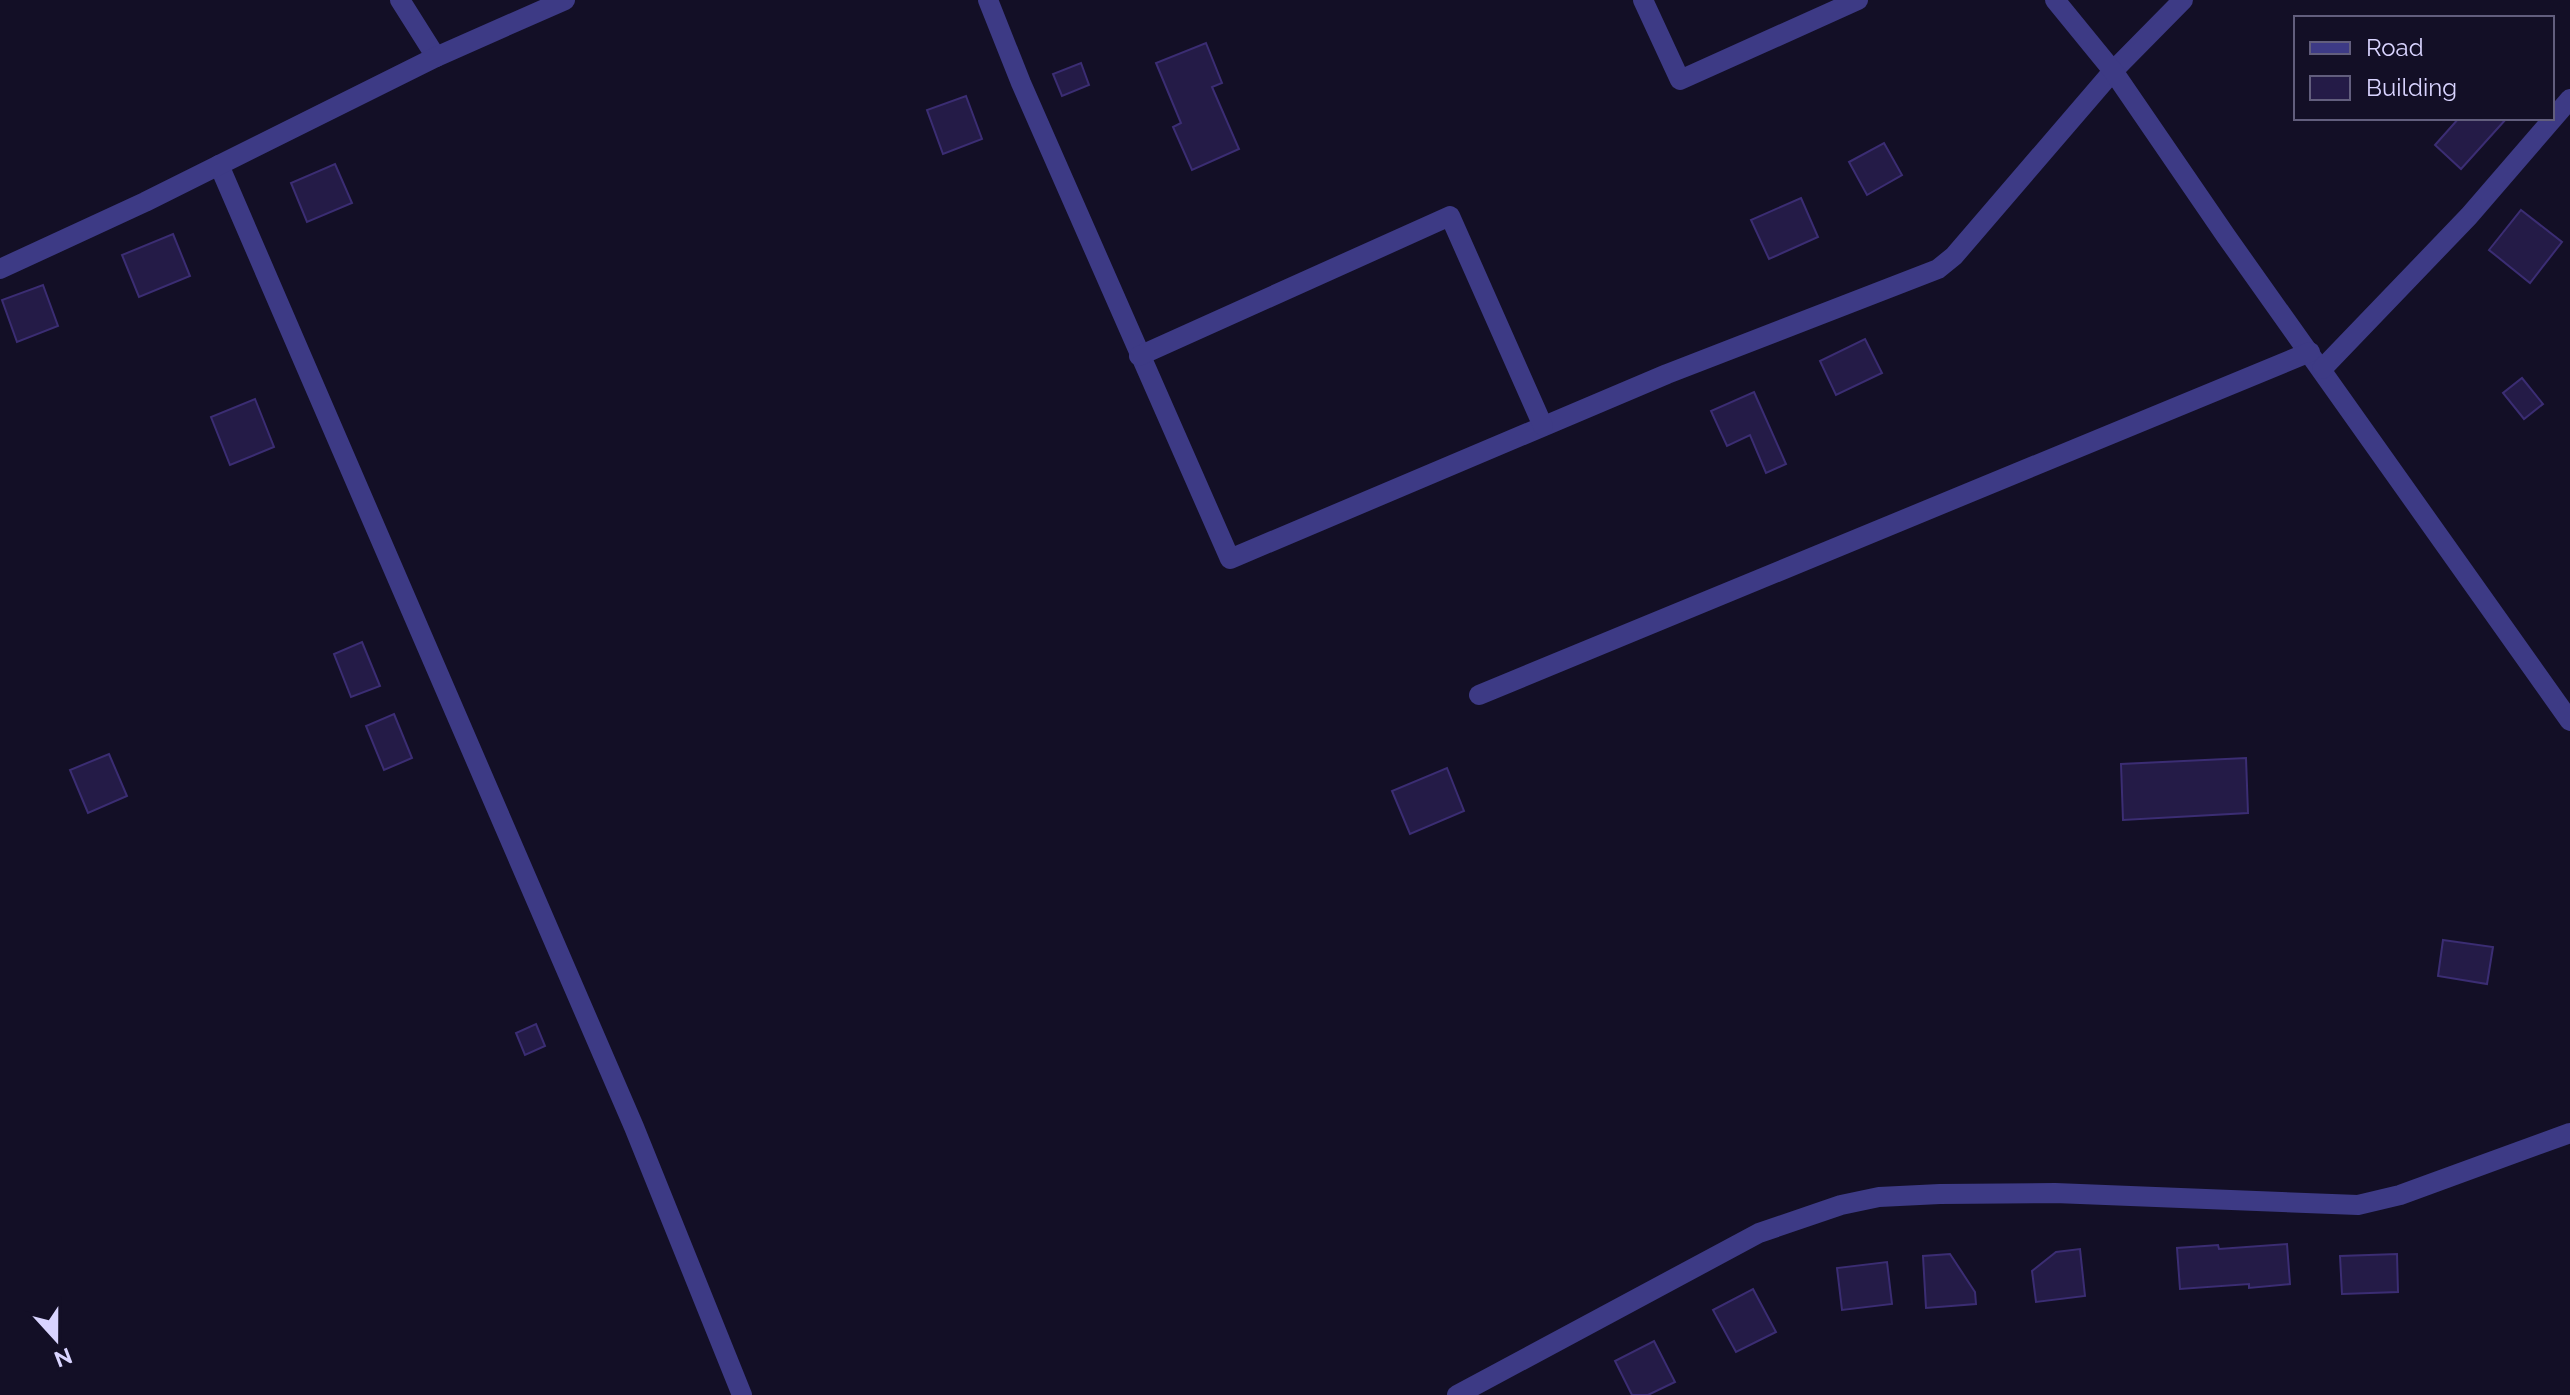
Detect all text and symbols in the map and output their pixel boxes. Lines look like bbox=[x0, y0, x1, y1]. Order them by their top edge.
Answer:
legend bbox=[2294, 16, 2554, 120]
text: Road bbox=[2366, 33, 2424, 62]
text: Building bbox=[2366, 73, 2457, 102]
north arrow bbox=[16, 1299, 96, 1379]
text: N bbox=[51, 1343, 76, 1373]

